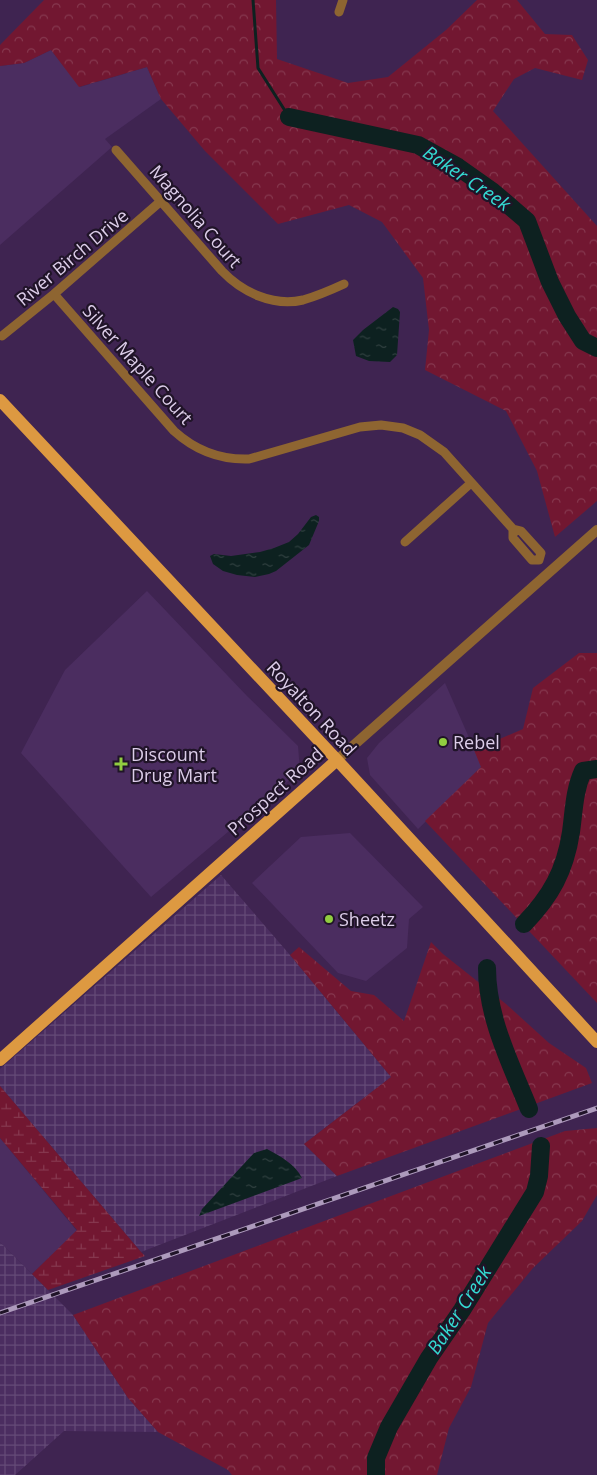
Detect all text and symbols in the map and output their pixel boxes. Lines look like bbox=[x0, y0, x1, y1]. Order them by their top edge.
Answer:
water label: Baker Creek bbox=[418, 139, 516, 217]
street label: Magnolia Court bbox=[145, 160, 247, 272]
street label: River Birch Drive bbox=[11, 203, 133, 311]
street label: Silver Maple Court bbox=[78, 299, 198, 429]
street label: Royalton Road bbox=[262, 655, 362, 761]
place label: Rebel bbox=[453, 730, 500, 754]
marker: Rebel bbox=[437, 736, 449, 748]
street label: Prospect Road bbox=[222, 741, 328, 841]
place label: Discount Drug Mart bbox=[131, 742, 217, 787]
marker: Discount Drug Mart bbox=[115, 758, 127, 770]
place label: Sheetz bbox=[339, 907, 395, 931]
marker: Sheetz bbox=[323, 913, 335, 925]
water label: Baker Creek bbox=[421, 1260, 498, 1359]

